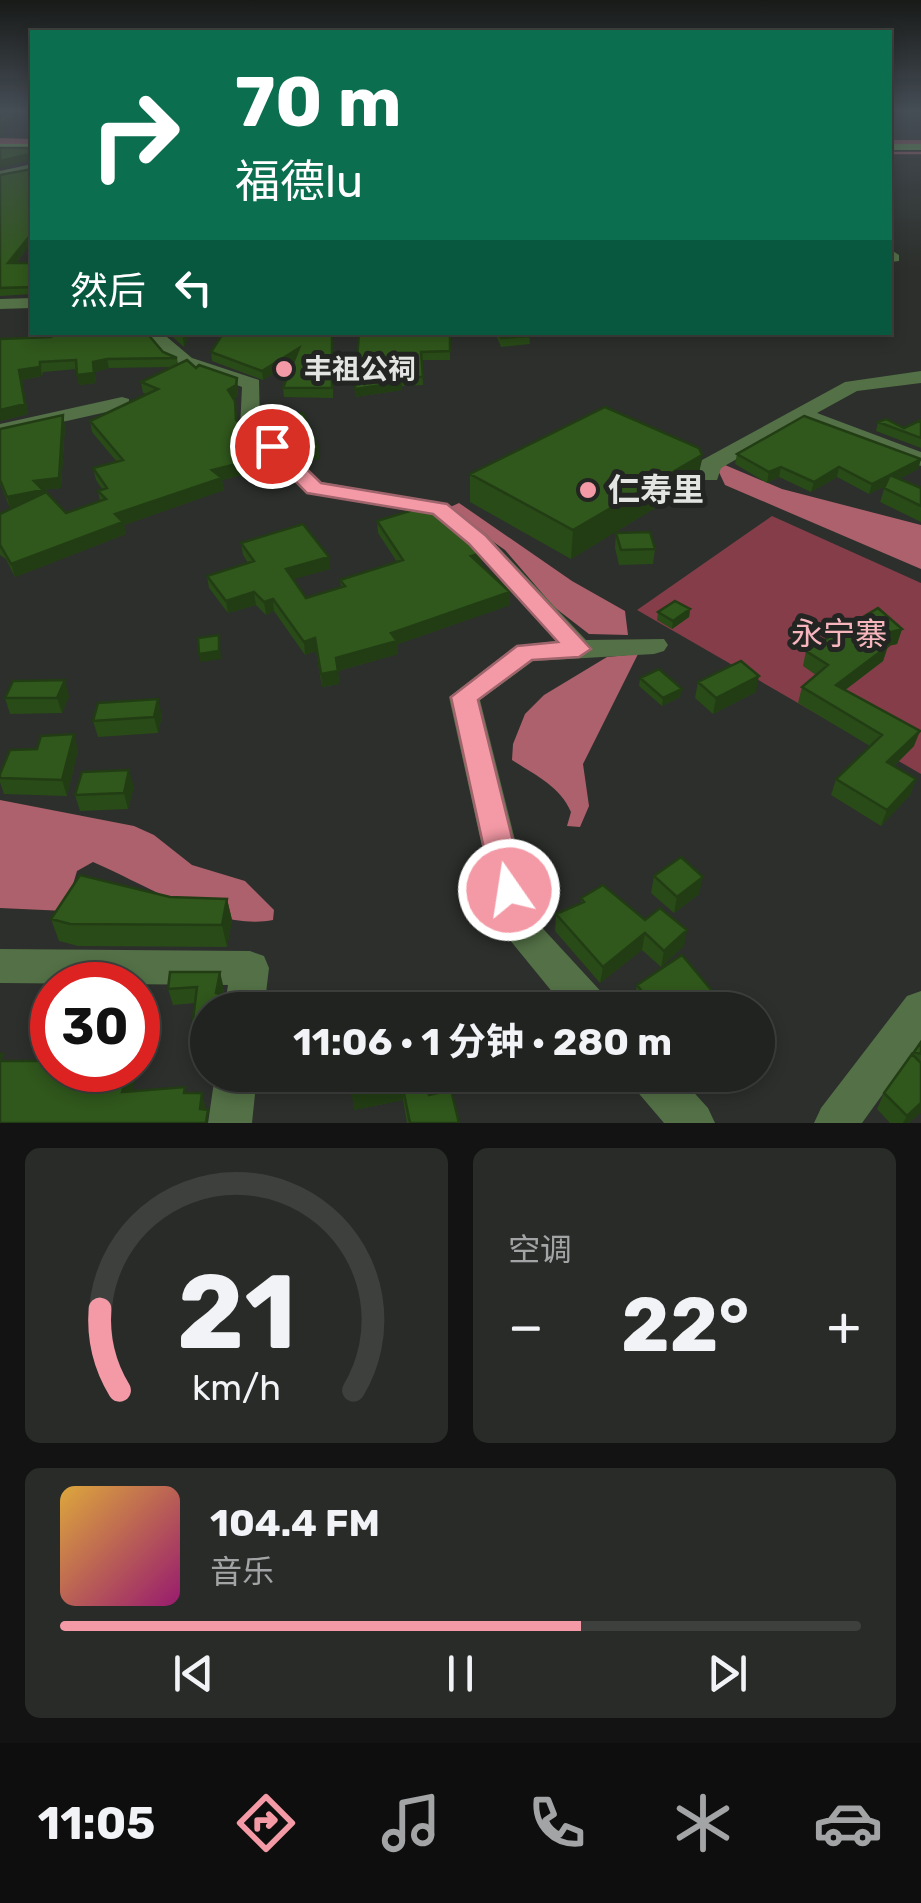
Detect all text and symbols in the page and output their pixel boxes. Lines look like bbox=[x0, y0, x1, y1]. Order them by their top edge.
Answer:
text: 70 m bbox=[235, 61, 402, 144]
icon: right bbox=[70, 70, 200, 200]
text: 福德lu bbox=[235, 155, 363, 208]
icon: left bbox=[166, 260, 221, 315]
text: 然后 bbox=[70, 268, 146, 314]
place label: 丰祖公祠 bbox=[304, 353, 416, 386]
marker: 丰祖公祠 bbox=[273, 358, 295, 380]
pin bbox=[230, 404, 315, 489]
icon: arrive bbox=[245, 419, 300, 474]
place label: 仁寿里 bbox=[608, 471, 704, 509]
marker: 仁寿里 bbox=[577, 479, 599, 501]
park label: 永宁寨 bbox=[791, 615, 887, 653]
position arrow bbox=[457, 838, 561, 942]
speed limit sign: 30 bbox=[30, 962, 160, 1092]
text: 11:06 · 1 分钟 · 280 m bbox=[293, 1019, 672, 1065]
text: 空调 bbox=[508, 1231, 572, 1269]
text: 21 bbox=[177, 1251, 296, 1374]
text: 22° bbox=[621, 1281, 749, 1370]
text: − bbox=[508, 1294, 544, 1359]
text: + bbox=[827, 1294, 861, 1359]
text: km/h bbox=[192, 1367, 281, 1409]
text: 104.4 FM bbox=[210, 1500, 380, 1546]
text: 音乐 bbox=[210, 1553, 274, 1591]
icon: previous bbox=[166, 1646, 221, 1701]
icon: pause bbox=[433, 1646, 488, 1701]
icon: next bbox=[700, 1646, 755, 1701]
icon: directions bbox=[231, 1788, 301, 1858]
icon: music bbox=[376, 1788, 446, 1858]
icon: phone bbox=[522, 1788, 592, 1858]
icon: climate bbox=[668, 1788, 738, 1858]
icon: car bbox=[813, 1788, 883, 1858]
text: 11:05 bbox=[38, 1797, 155, 1850]

